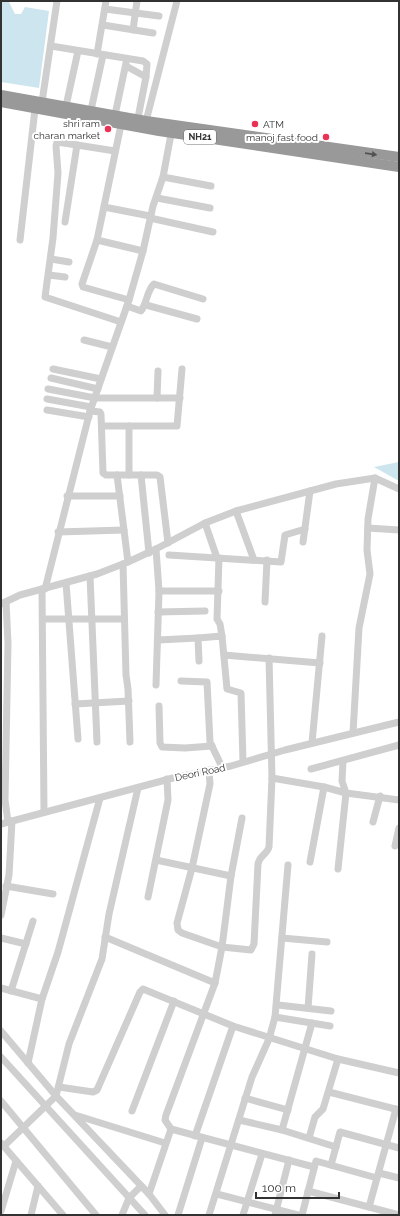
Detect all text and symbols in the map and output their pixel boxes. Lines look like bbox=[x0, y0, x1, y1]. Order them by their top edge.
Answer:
place label: shri ram charan market bbox=[34, 118, 101, 141]
marker: ATM bbox=[250, 119, 260, 129]
place label: ATM bbox=[263, 119, 284, 130]
marker: shri ram charan market bbox=[103, 124, 113, 134]
road number: NH21 bbox=[184, 130, 216, 144]
place label: manoj fast food bbox=[246, 132, 318, 143]
marker: manoj fast food bbox=[321, 132, 331, 142]
one-way arrow bbox=[365, 151, 377, 157]
street label: Deori Road bbox=[174, 762, 226, 783]
scale bar bbox=[256, 1174, 339, 1200]
text: 100 m bbox=[262, 1181, 296, 1195]

